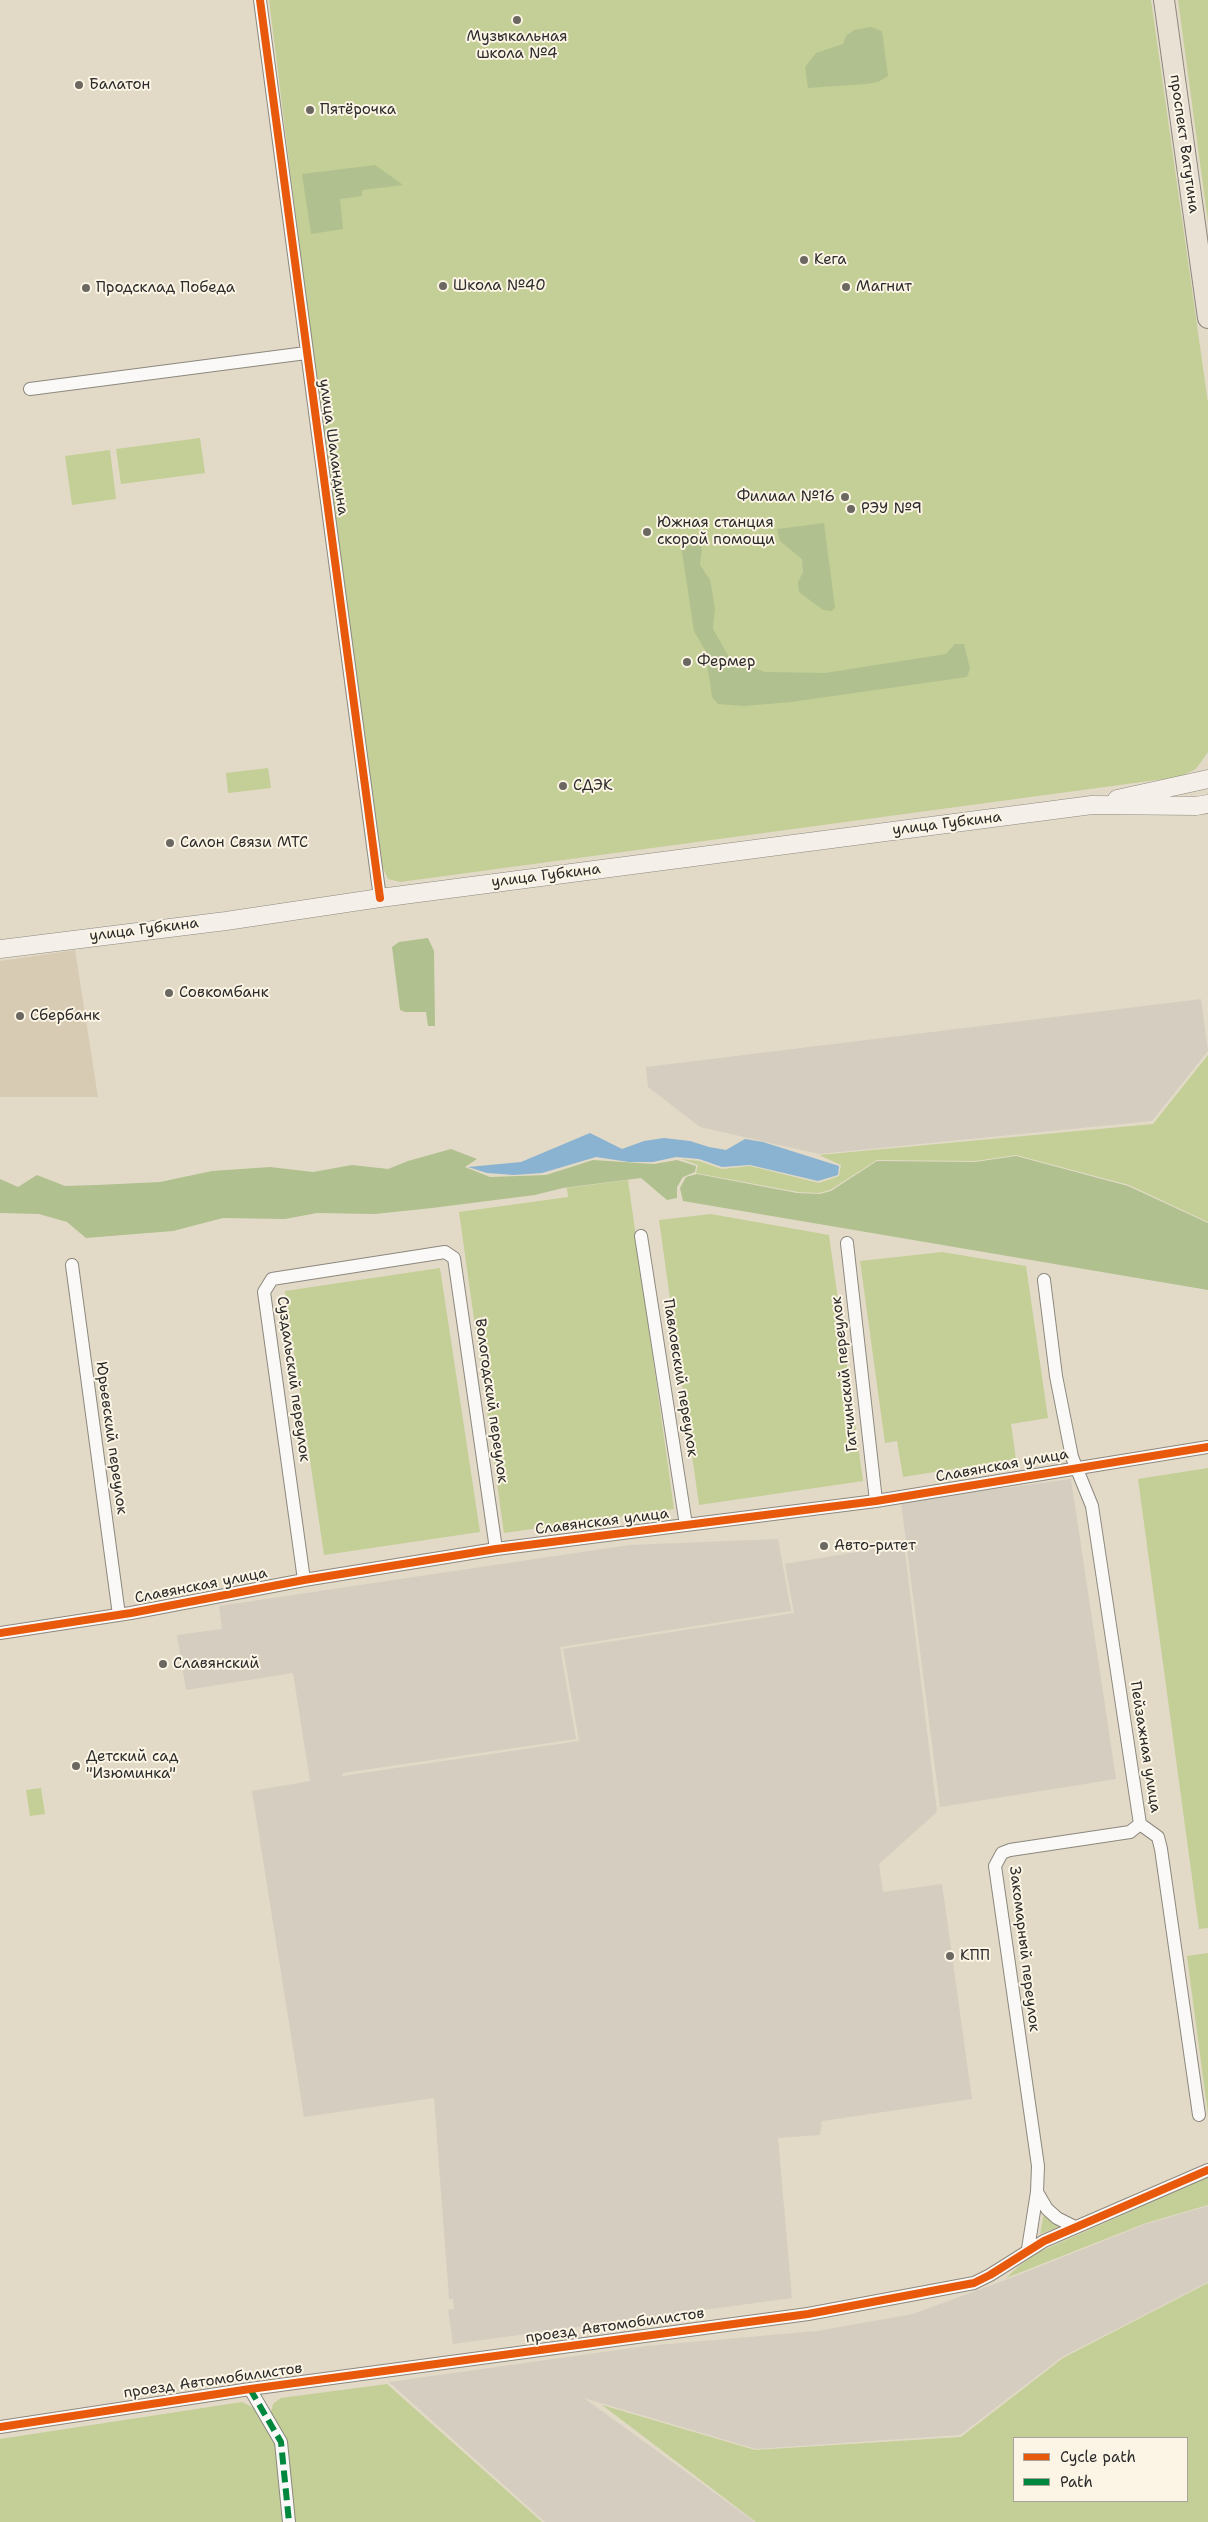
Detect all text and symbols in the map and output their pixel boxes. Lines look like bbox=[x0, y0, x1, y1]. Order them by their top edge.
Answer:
marker: Музыкальная школа №4 bbox=[511, 14, 523, 26]
place label: Музыкальная школа №4 bbox=[466, 28, 568, 63]
street label: проспект Ватутина bbox=[1165, 74, 1203, 214]
place label: Балатон bbox=[89, 76, 150, 94]
marker: Балатон bbox=[73, 79, 85, 91]
place label: Пятёрочка bbox=[320, 101, 396, 119]
marker: Пятёрочка bbox=[304, 104, 316, 116]
place label: Кега bbox=[814, 251, 847, 269]
marker: Кега bbox=[798, 254, 810, 266]
place label: Школа №40 bbox=[453, 277, 546, 295]
place label: Магнит bbox=[856, 278, 912, 296]
place label: Продсклад Победа bbox=[96, 279, 235, 297]
marker: Школа №40 bbox=[437, 280, 449, 292]
marker: Магнит bbox=[840, 281, 852, 293]
marker: Продсклад Победа bbox=[80, 282, 92, 294]
street label: улица Шаландина bbox=[315, 378, 351, 516]
place label: Филиал №16 bbox=[737, 488, 835, 506]
marker: Филиал №16 bbox=[839, 491, 851, 503]
place label: РЭУ №9 bbox=[861, 500, 922, 518]
marker: РЭУ №9 bbox=[845, 503, 857, 515]
place label: Южная станция скорой помощи bbox=[657, 514, 775, 549]
marker: Южная станция скорой помощи bbox=[641, 526, 653, 538]
place label: Фермер bbox=[697, 653, 755, 671]
marker: Фермер bbox=[681, 656, 693, 668]
place label: СДЭК bbox=[573, 777, 613, 795]
marker: СДЭК bbox=[557, 780, 569, 792]
street label: улица Губкина bbox=[891, 808, 1003, 840]
place label: Салон Связи МТС bbox=[180, 834, 308, 852]
marker: Салон Связи МТС bbox=[164, 837, 176, 849]
street label: улица Губкина bbox=[490, 860, 602, 892]
street label: улица Губкина bbox=[88, 914, 200, 946]
place label: Совкомбанк bbox=[179, 984, 269, 1002]
marker: Совкомбанк bbox=[163, 987, 175, 999]
place label: Сбербанк bbox=[30, 1007, 100, 1025]
marker: Сбербанк bbox=[14, 1010, 26, 1022]
street label: Суздальский переулок bbox=[272, 1295, 314, 1463]
street label: Гатчинский переулок bbox=[828, 1296, 862, 1452]
street label: Павловский переулок bbox=[659, 1298, 701, 1458]
street label: Вологодский переулок bbox=[471, 1318, 511, 1484]
street label: Юрьевский переулок bbox=[91, 1360, 131, 1516]
street label: Славянская улица bbox=[934, 1445, 1070, 1487]
street label: Славянская улица bbox=[534, 1505, 670, 1539]
place label: Авто-ритет bbox=[834, 1537, 916, 1555]
marker: Авто-ритет bbox=[818, 1540, 830, 1552]
street label: Славянская улица bbox=[133, 1564, 269, 1608]
place label: Славянский bbox=[173, 1655, 259, 1673]
marker: Славянский bbox=[157, 1658, 169, 1670]
street label: Пейзажная улица bbox=[1126, 1680, 1164, 1814]
place label: Детский сад "Изюминка" bbox=[86, 1748, 178, 1783]
marker: Детский сад "Изюминка" bbox=[70, 1760, 82, 1772]
street label: Закомарный переулок bbox=[1005, 1865, 1043, 2033]
place label: КПП bbox=[960, 1947, 990, 1965]
marker: КПП bbox=[944, 1950, 956, 1962]
street label: проезд Автомобилистов bbox=[524, 2305, 706, 2347]
street label: проезд Автомобилистов bbox=[122, 2360, 304, 2402]
legend bbox=[1013, 2437, 1188, 2502]
text: Cycle path bbox=[1060, 2447, 1136, 2467]
text: Path bbox=[1060, 2472, 1093, 2492]

